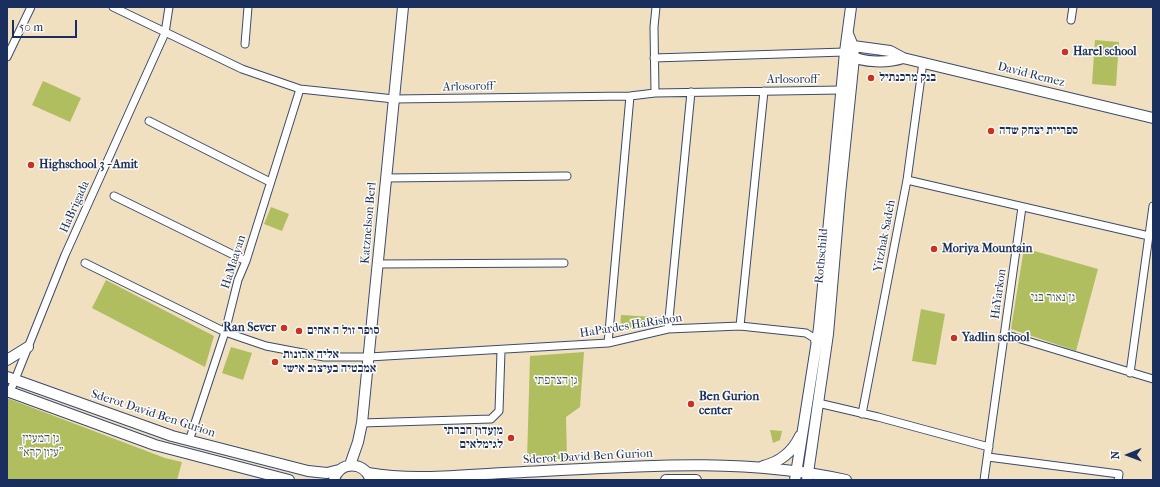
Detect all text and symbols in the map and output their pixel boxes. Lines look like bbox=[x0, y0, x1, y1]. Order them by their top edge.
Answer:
scale bar bbox=[14, 12, 79, 38]
text: 50 m bbox=[19, 20, 43, 34]
place label: Harel school bbox=[1073, 45, 1137, 59]
marker: Harel school bbox=[1060, 47, 1070, 57]
street label: David Remez bbox=[996, 60, 1066, 90]
place label: בנק מרכנתיל bbox=[879, 71, 936, 85]
street label: Arlosoroff bbox=[767, 73, 817, 87]
marker: בנק מרכנתיל bbox=[866, 73, 876, 83]
street label: Arlosoroff bbox=[443, 79, 493, 95]
place label: ספריית יצחק שדה bbox=[999, 124, 1078, 138]
marker: ספריית יצחק שדה bbox=[986, 126, 996, 136]
place label: Highschool 3 - Amit bbox=[39, 158, 138, 172]
marker: Highschool 3 - Amit bbox=[26, 160, 36, 170]
street label: HaBrigada bbox=[57, 179, 93, 235]
street label: Katznelson Berl bbox=[358, 181, 380, 265]
street label: Yitzhak Sadeh bbox=[871, 199, 899, 273]
street label: Rothschild bbox=[812, 228, 832, 284]
street label: HaMaayan bbox=[219, 233, 249, 291]
place label: Moriya Mountain bbox=[942, 242, 1032, 256]
marker: Moriya Mountain bbox=[929, 244, 939, 254]
street label: HaYarkon bbox=[988, 268, 1010, 320]
park label: גן נאור בני bbox=[1031, 291, 1075, 305]
street label: HaPardes HaRishon bbox=[579, 311, 683, 341]
place label: Ran Sever bbox=[223, 321, 276, 335]
marker: Ran Sever bbox=[279, 323, 289, 333]
place label: סופר זול ה אחים bbox=[307, 324, 379, 338]
marker: סופר זול ה אחים bbox=[294, 326, 304, 336]
place label: Yadlin school bbox=[962, 331, 1029, 345]
marker: Yadlin school bbox=[949, 333, 959, 343]
place label: אליה ארונות אמבטיה בעיצוב אישי bbox=[283, 348, 376, 376]
marker: אליה ארונות אמבטיה בעיצוב אישי bbox=[270, 357, 280, 367]
park label: גן הצרפתי bbox=[534, 374, 578, 388]
street label: Sderot David Ben Gurion bbox=[89, 387, 217, 441]
place label: Ben Gurion center bbox=[699, 390, 759, 418]
marker: Ben Gurion center bbox=[686, 399, 696, 409]
place label: מןעדון חברתי לגימלאים bbox=[444, 424, 503, 452]
park label: גן המעיין "עיון קרא" bbox=[19, 432, 63, 460]
marker: מןעדון חברתי לגימלאים bbox=[506, 433, 516, 443]
north arrow bbox=[1108, 435, 1148, 475]
street label: Sderot David Ben Gurion bbox=[523, 446, 653, 468]
text: N bbox=[1109, 451, 1122, 460]

